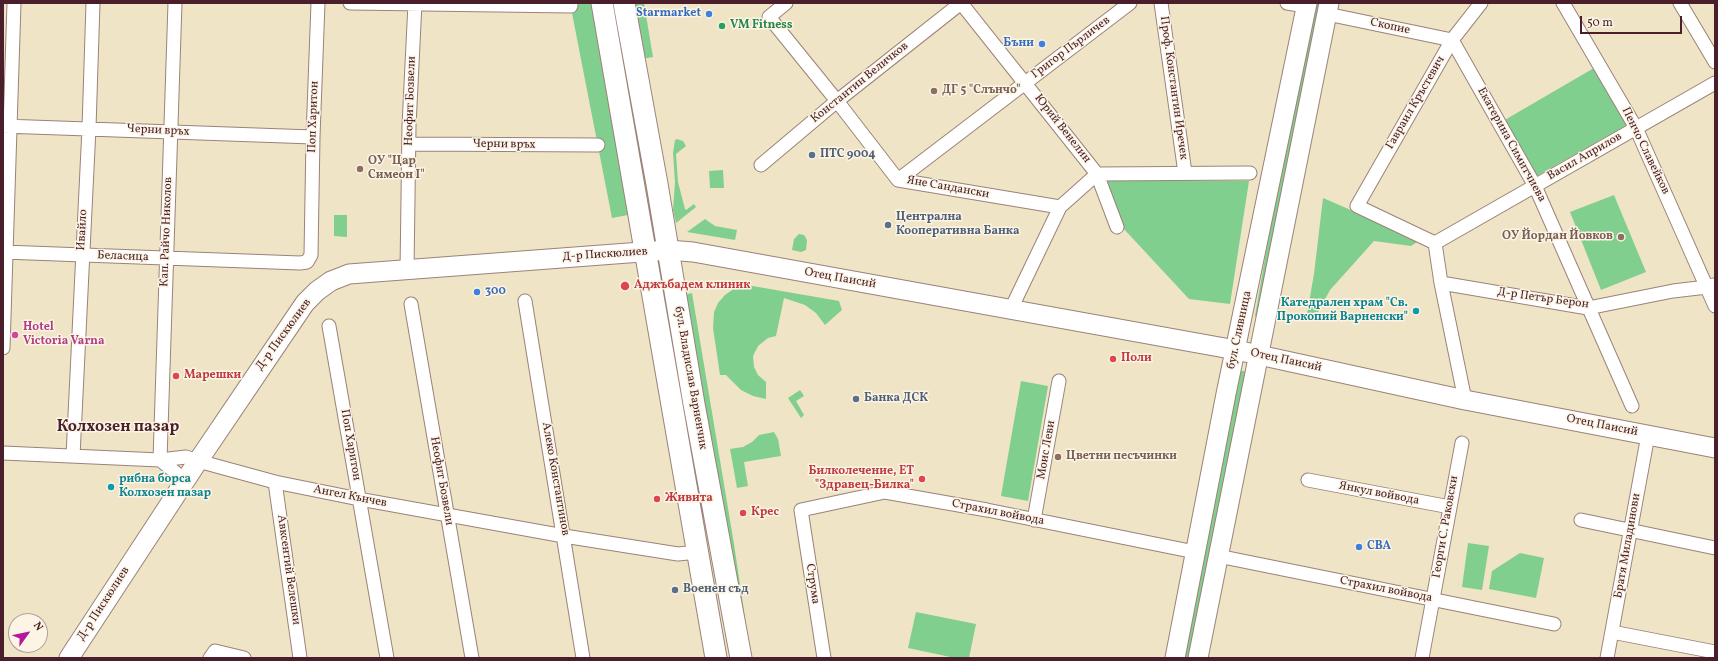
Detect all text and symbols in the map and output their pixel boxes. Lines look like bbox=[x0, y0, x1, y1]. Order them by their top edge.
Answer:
place label: Starmarket bbox=[636, 7, 701, 21]
scale bar bbox=[1582, 8, 1684, 34]
marker: Starmarket bbox=[704, 9, 714, 19]
street label: Григор Пърличев bbox=[1029, 14, 1113, 82]
street label: Проф. Константин Иречек bbox=[1156, 15, 1190, 161]
text: 50 m bbox=[1587, 15, 1613, 31]
street label: Скопие bbox=[1369, 16, 1411, 38]
place label: VM Fitness bbox=[730, 19, 792, 33]
marker: VM Fitness bbox=[717, 21, 727, 31]
place label: Бъни bbox=[1003, 37, 1034, 51]
street label: Константин Величков bbox=[808, 39, 912, 127]
marker: Бъни bbox=[1037, 39, 1047, 49]
street label: Гавраил Кръстевич bbox=[1383, 54, 1449, 152]
street label: Неофит Бозвели bbox=[402, 56, 420, 146]
street label: Поп Харитон bbox=[306, 81, 322, 153]
place label: ДГ 5 "Слънчо" bbox=[942, 84, 1021, 98]
street label: Екатерина Симитчиева bbox=[1473, 85, 1549, 205]
marker: ДГ 5 "Слънчо" bbox=[929, 86, 939, 96]
street label: Юрий Венелин bbox=[1031, 92, 1093, 166]
street label: Пенчо Славейков bbox=[1618, 105, 1672, 197]
street label: Черни връх bbox=[126, 122, 190, 140]
street label: Васил Априлов bbox=[1545, 130, 1625, 184]
street label: Черни връх bbox=[472, 137, 536, 153]
place label: ПТС 9004 bbox=[820, 148, 875, 162]
marker: ПТС 9004 bbox=[807, 150, 817, 160]
place label: ОУ "Цар Симеон I" bbox=[368, 155, 425, 183]
marker: ОУ "Цар Симеон I" bbox=[355, 164, 365, 174]
street label: Яне Сандански bbox=[906, 174, 990, 202]
street label: Кап. Райчо Николов bbox=[158, 177, 176, 287]
street label: Ивайло bbox=[75, 209, 91, 251]
place label: Централна Кооперативна Банка bbox=[896, 211, 1019, 239]
marker: Централна Кооперативна Банка bbox=[883, 220, 893, 230]
place label: ОУ Йордан Йовков bbox=[1502, 230, 1613, 244]
marker: ОУ Йордан Йовков bbox=[1616, 232, 1626, 242]
street label: Д-р Пискюлиев bbox=[562, 245, 648, 265]
street label: Беласица bbox=[97, 249, 149, 265]
street label: Отец Паисий bbox=[803, 266, 877, 292]
place label: Аджъбадем клиник bbox=[634, 279, 750, 293]
marker: Аджъбадем клиник bbox=[619, 280, 631, 292]
place label: 300 bbox=[485, 285, 506, 299]
street label: Д-р Петър Берон bbox=[1496, 285, 1590, 313]
marker: 300 bbox=[472, 287, 482, 297]
street label: бул. Сливница bbox=[1225, 289, 1255, 371]
street label: Д-р Пискюлиев bbox=[253, 296, 315, 374]
place label: Катедрален храм "Св. Прокопий Варненски" bbox=[1277, 297, 1408, 325]
street label: бул. Владислав Варненчик bbox=[670, 305, 710, 451]
marker: Катедрален храм "Св. Прокопий Варненски" bbox=[1411, 306, 1421, 316]
place label: Hotel Victoria Varna bbox=[23, 321, 105, 349]
marker: Hotel Victoria Varna bbox=[10, 330, 20, 340]
street label: Отец Паисий bbox=[1249, 346, 1323, 376]
place label: Поли bbox=[1121, 352, 1152, 366]
marker: Поли bbox=[1108, 354, 1118, 364]
place label: Марешки bbox=[184, 369, 241, 383]
marker: Марешки bbox=[171, 371, 181, 381]
place label: Банка ДСК bbox=[864, 392, 928, 406]
marker: Банка ДСК bbox=[851, 394, 861, 404]
street label: Поп Харитон bbox=[337, 408, 363, 482]
street label: Отец Паисий bbox=[1565, 412, 1639, 440]
district label: Колхозен пазар bbox=[57, 418, 179, 438]
street label: Моис Леви bbox=[1035, 419, 1059, 481]
street label: Алеко Константинов bbox=[538, 421, 572, 537]
street label: Неофит Бозвели bbox=[426, 436, 456, 526]
place label: Цветни песъчинки bbox=[1066, 450, 1177, 464]
marker: Цветни песъчинки bbox=[1053, 452, 1063, 462]
place label: Билколечение, ЕТ "Здравец-Билка" bbox=[809, 465, 914, 493]
place label: рибна борса Колхозен пазар bbox=[119, 473, 211, 501]
marker: Билколечение, ЕТ "Здравец-Билка" bbox=[917, 474, 927, 484]
street label: Георги С. Раковски bbox=[1430, 475, 1462, 579]
street label: Янкул войвода bbox=[1338, 479, 1420, 509]
marker: рибна борса Колхозен пазар bbox=[106, 482, 116, 492]
street label: Ангел Кънчев bbox=[312, 483, 388, 511]
place label: Живита bbox=[665, 492, 713, 506]
street label: Братя Миладинови bbox=[1612, 492, 1644, 600]
marker: Живита bbox=[652, 494, 662, 504]
street label: Страхил войвода bbox=[951, 497, 1045, 529]
place label: Крес bbox=[751, 506, 779, 520]
marker: Крес bbox=[738, 508, 748, 518]
street label: Авксентий Велешки bbox=[273, 514, 303, 626]
place label: CBA bbox=[1367, 540, 1391, 554]
marker: CBA bbox=[1354, 542, 1364, 552]
street label: Струма bbox=[802, 563, 822, 605]
street label: Д-р Пискюлиев bbox=[75, 564, 133, 644]
street label: Страхил войвода bbox=[1339, 574, 1433, 606]
place label: Военен съд bbox=[683, 583, 749, 597]
marker: Военен съд bbox=[670, 585, 680, 595]
north arrow bbox=[8, 613, 48, 653]
text: N bbox=[29, 619, 46, 634]

